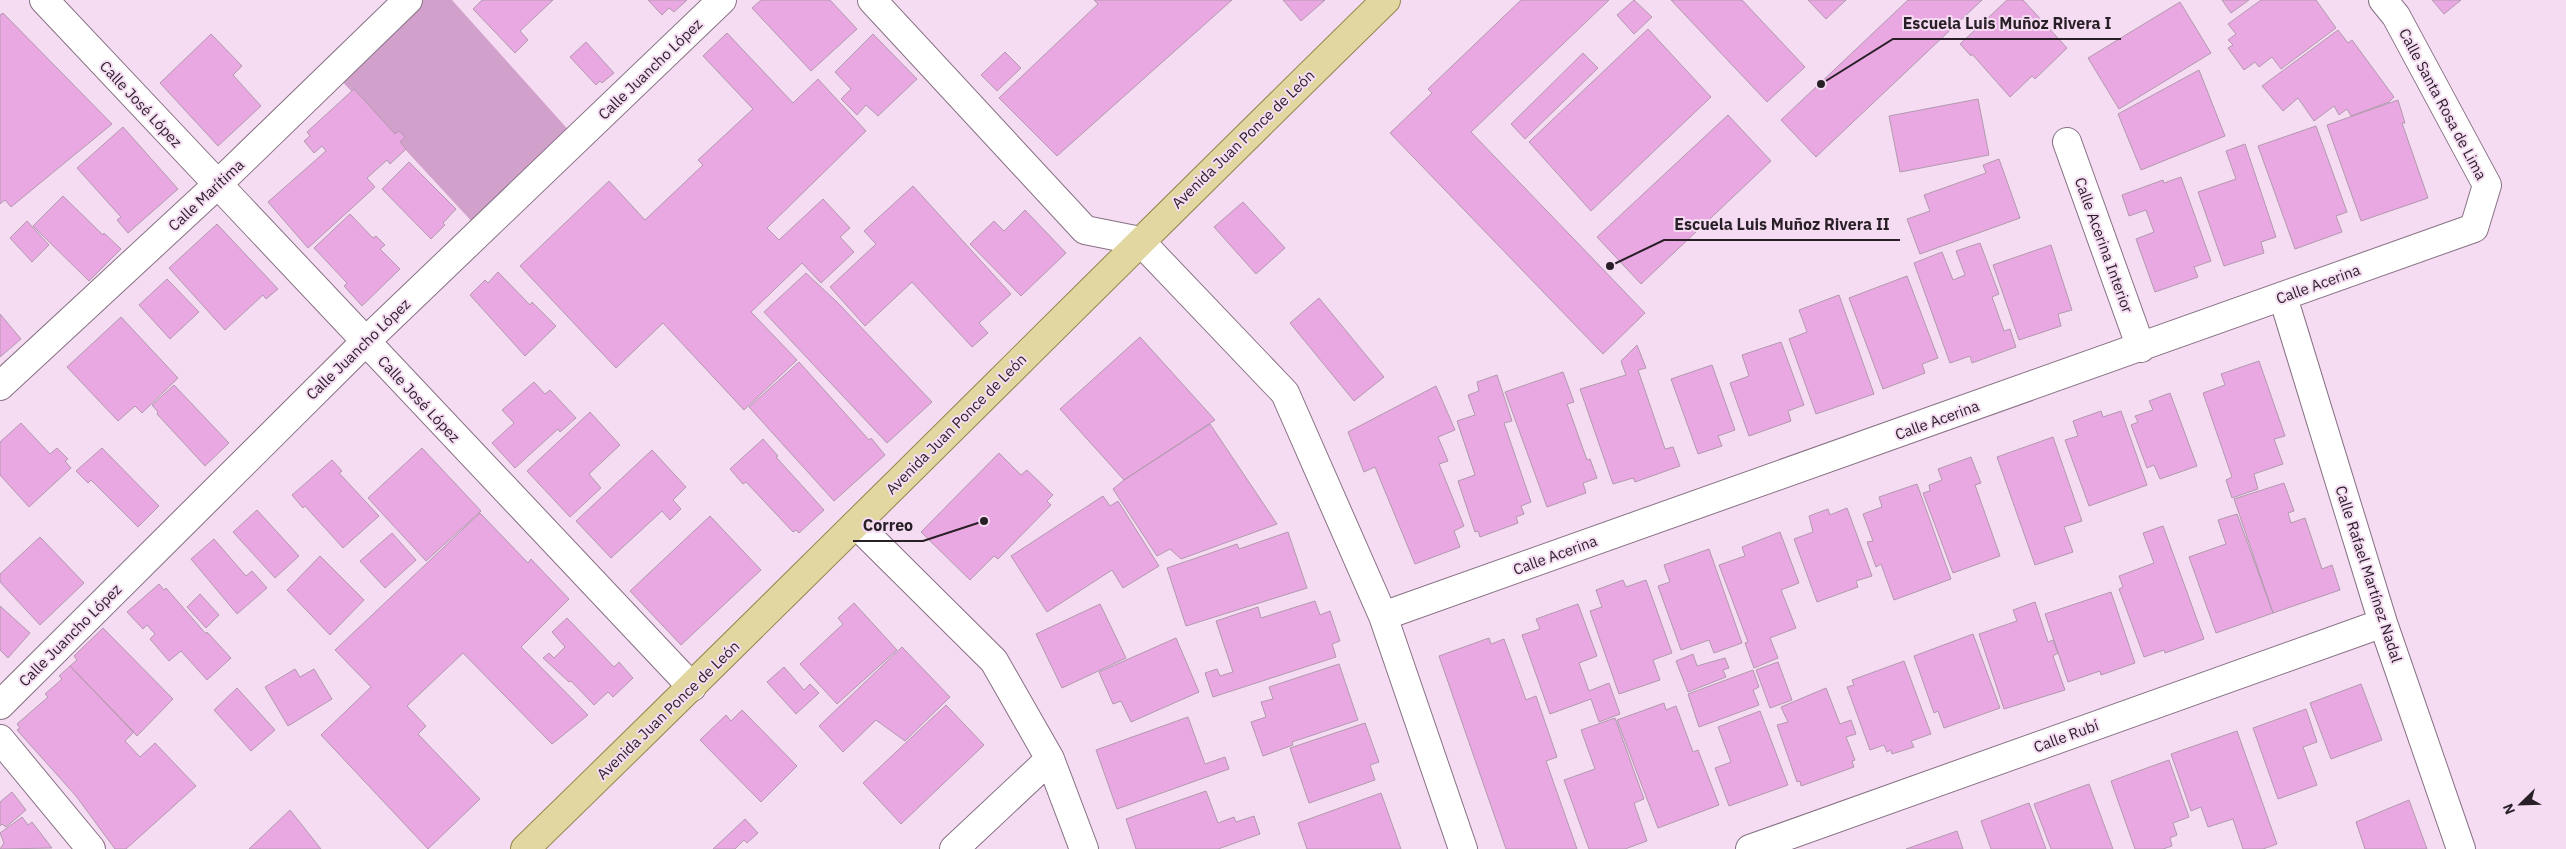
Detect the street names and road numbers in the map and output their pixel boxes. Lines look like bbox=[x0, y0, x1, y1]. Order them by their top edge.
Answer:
street label: Calle Juancho López bbox=[594, 14, 706, 124]
street label: Calle Santa Rosa de Lima bbox=[2395, 25, 2491, 183]
street label: Calle José López bbox=[96, 57, 186, 151]
street label: Avenida Juan Ponce de León bbox=[1168, 66, 1318, 212]
street label: Calle Marítima bbox=[164, 155, 248, 235]
street label: Calle Acerina Interior bbox=[2071, 175, 2138, 316]
street label: Calle Acerina bbox=[2273, 260, 2363, 308]
street label: Calle Juancho López bbox=[302, 294, 414, 404]
street label: Avenida Juan Ponce de León bbox=[882, 350, 1030, 498]
street label: Calle José López bbox=[374, 352, 464, 446]
street label: Calle Acerina bbox=[1892, 396, 1982, 444]
street label: Calle Rafael Martínez Nadal bbox=[2331, 483, 2407, 665]
street label: Calle Acerina bbox=[1510, 531, 1600, 579]
street label: Calle Juancho López bbox=[15, 580, 125, 690]
street label: Avenida Juan Ponce de León bbox=[593, 637, 743, 783]
street label: Calle Rubí bbox=[2031, 715, 2101, 757]

